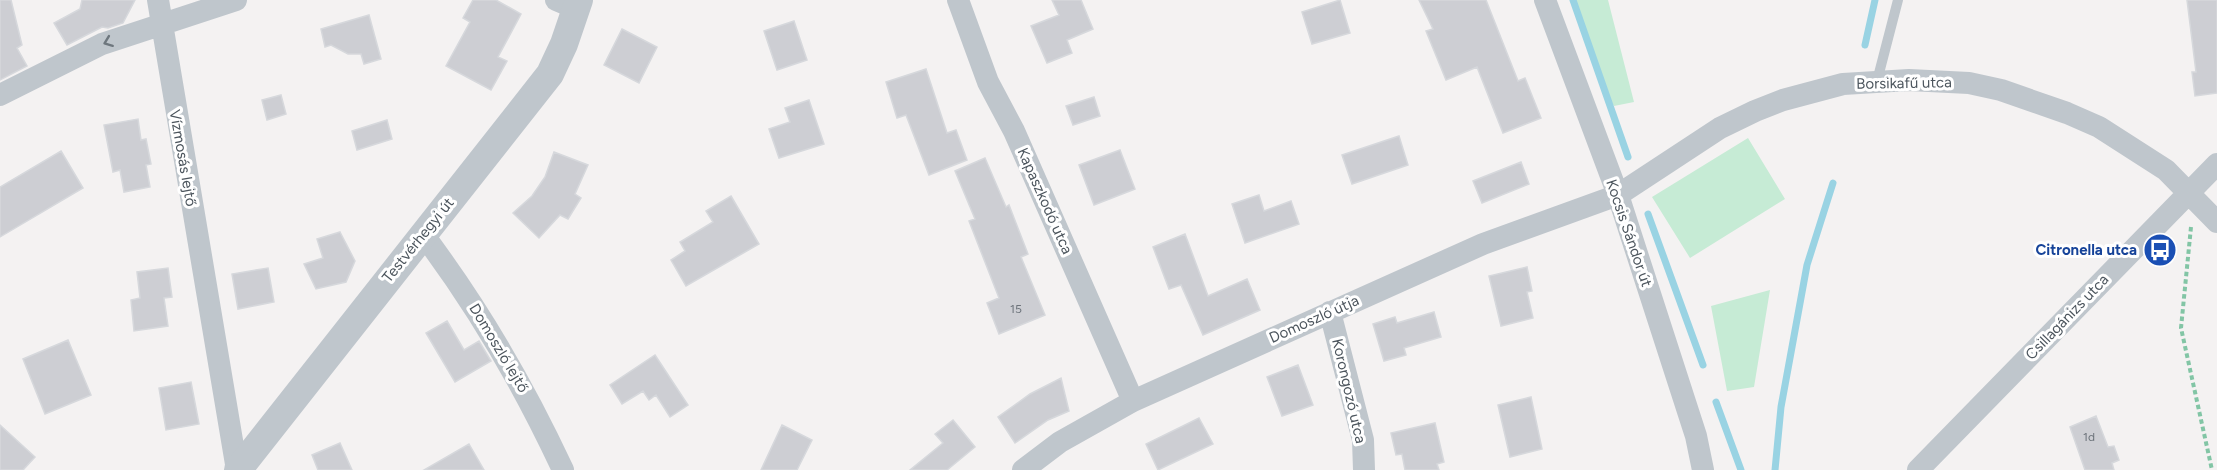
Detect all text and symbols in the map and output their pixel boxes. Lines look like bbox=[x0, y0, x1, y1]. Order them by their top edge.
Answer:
one-way arrow bbox=[103, 35, 114, 48]
street label: Borsikafű utca bbox=[1856, 73, 1952, 93]
street label: Vízmosás lejtő bbox=[166, 108, 200, 208]
street label: Kapaszkodó utca bbox=[1014, 145, 1076, 257]
street label: Kocsis Sándor út bbox=[1602, 177, 1656, 289]
street label: Testvérhegyi út bbox=[378, 194, 458, 286]
bus stop icon: Citronella utca bbox=[2142, 232, 2178, 268]
place label: Citronella utca bbox=[2035, 241, 2137, 259]
street label: Csillagánizs utca bbox=[2022, 271, 2112, 363]
street label: Domoszló útja bbox=[1266, 291, 1362, 347]
street label: Domoszló lejtő bbox=[465, 300, 533, 396]
house number: 15 bbox=[1010, 302, 1022, 316]
street label: Korongozó utca bbox=[1328, 337, 1370, 445]
house number: 1d bbox=[2083, 430, 2095, 444]

